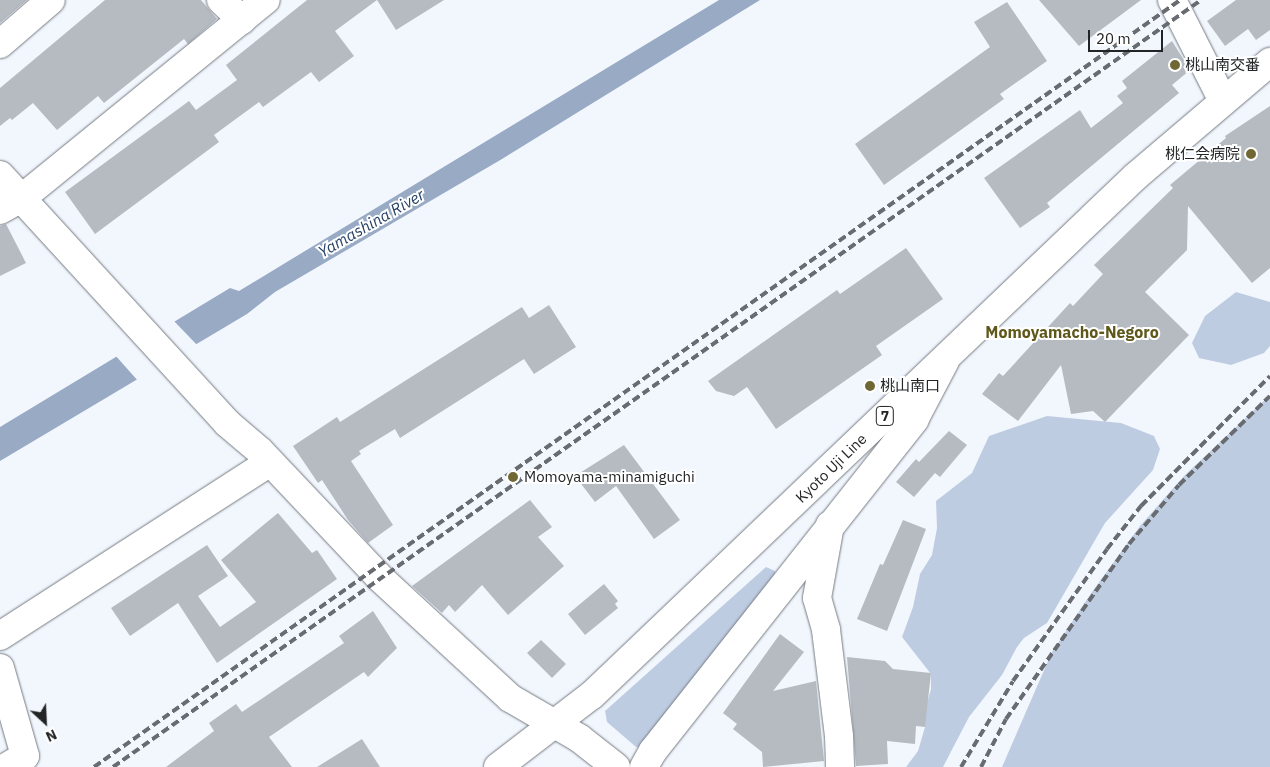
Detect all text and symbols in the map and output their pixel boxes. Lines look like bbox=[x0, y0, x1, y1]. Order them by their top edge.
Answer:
scale bar bbox=[1090, 20, 1165, 52]
text: 20 m bbox=[1096, 29, 1131, 48]
place label: 桃山南交番 bbox=[1185, 56, 1260, 74]
marker: 桃山南交番 bbox=[1169, 59, 1181, 71]
place label: 桃仁会病院 bbox=[1165, 145, 1240, 163]
marker: 桃仁会病院 bbox=[1244, 147, 1258, 161]
water label: Yamashina River bbox=[314, 185, 428, 261]
district label: Momoyamacho-Negoro bbox=[985, 322, 1159, 342]
place label: 桃山南口 bbox=[880, 377, 940, 395]
marker: 桃山南口 bbox=[864, 380, 876, 392]
road number: 7 bbox=[875, 404, 895, 428]
street label: Kyoto Uji Line bbox=[792, 430, 870, 506]
place label: Momoyama-minamiguchi bbox=[524, 468, 695, 486]
marker: Momoyama-minamiguchi bbox=[506, 470, 520, 484]
north arrow bbox=[20, 697, 70, 747]
text: N bbox=[43, 725, 60, 746]

